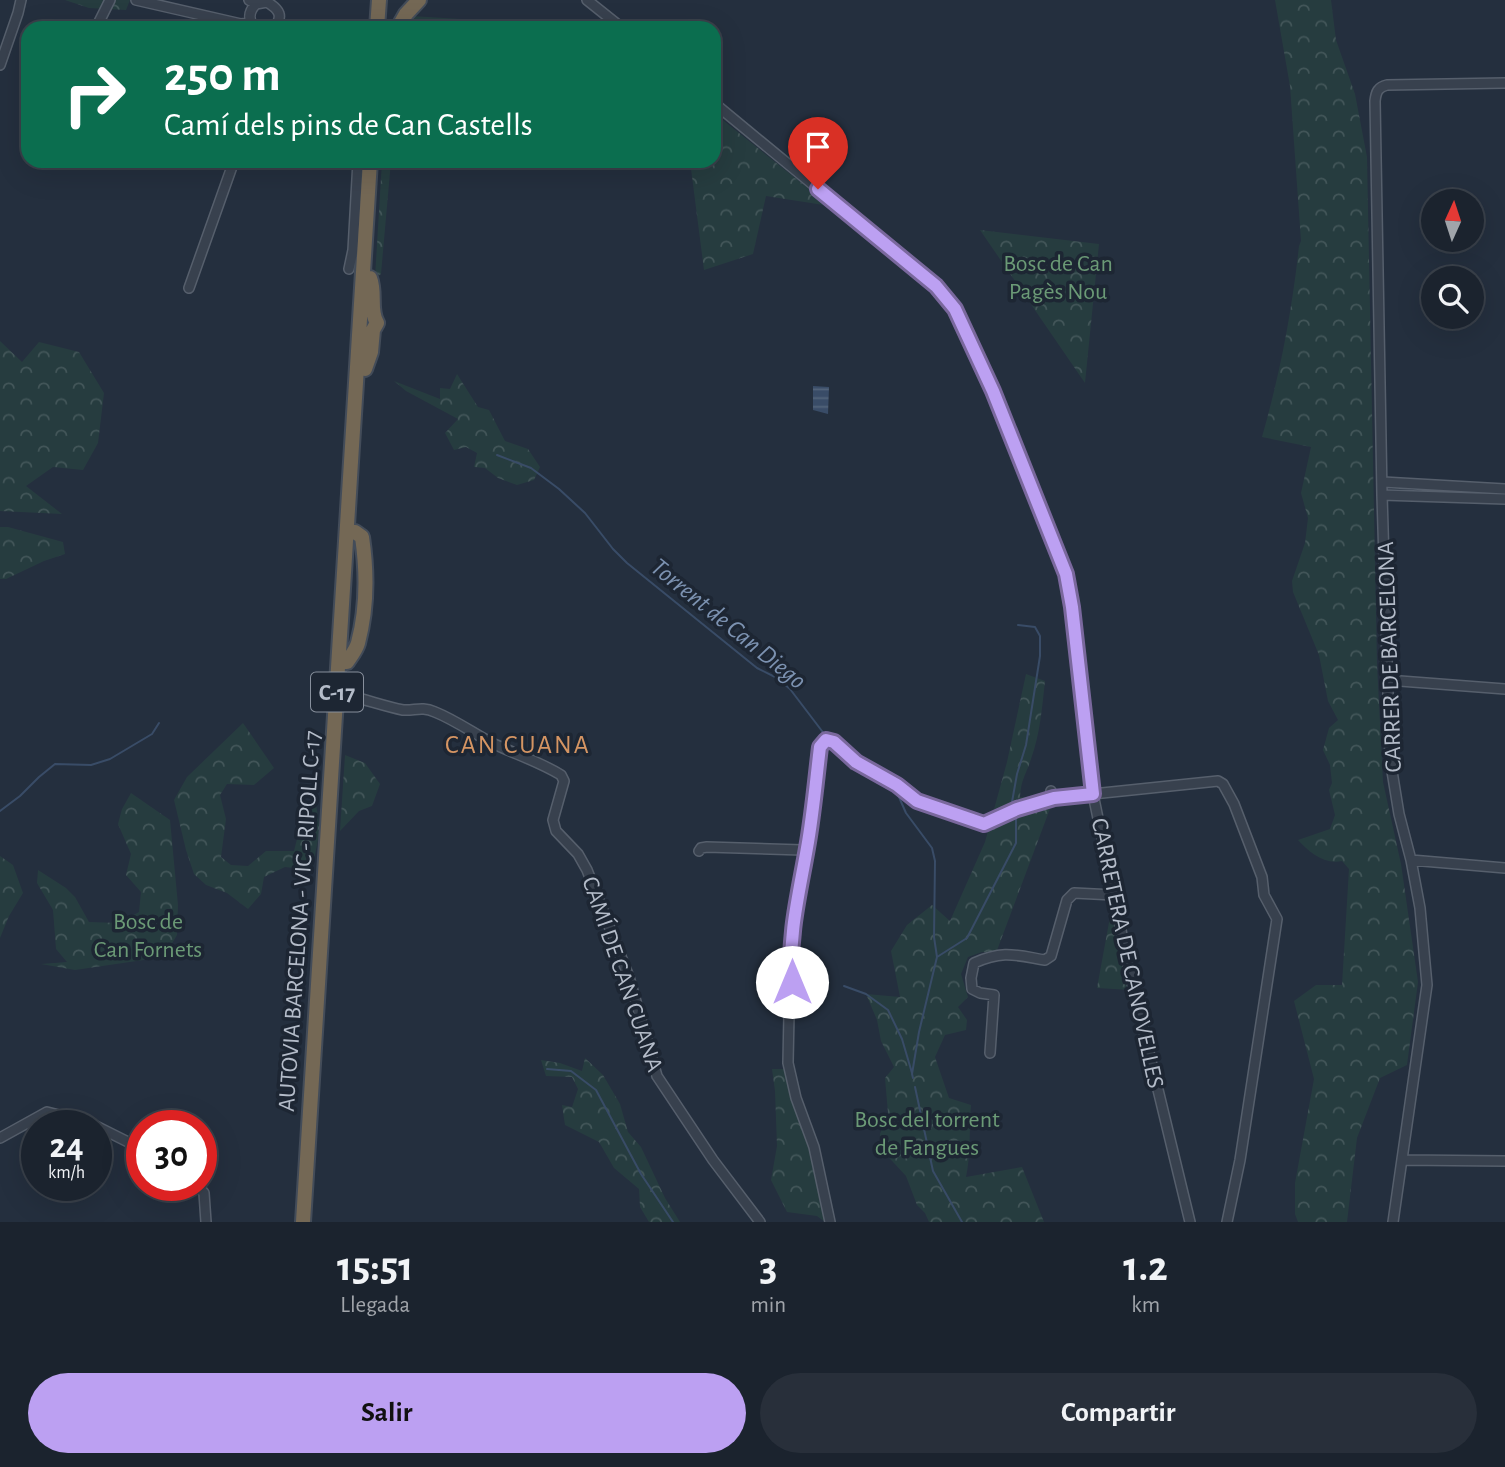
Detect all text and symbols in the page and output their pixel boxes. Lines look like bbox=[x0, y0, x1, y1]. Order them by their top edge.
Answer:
icon: right bbox=[49, 49, 140, 140]
text: 250 m bbox=[164, 51, 281, 100]
text: Camí dels pins de Can Castells bbox=[164, 109, 533, 141]
pin bbox=[788, 117, 848, 189]
icon: arrive bbox=[799, 128, 837, 166]
north arrow bbox=[1421, 189, 1484, 252]
map controls bbox=[1421, 189, 1484, 329]
park label: Bosc de Can Pagès Nou bbox=[1003, 252, 1113, 304]
button: search bbox=[1421, 266, 1484, 329]
street label: CARRER DE BARCELONA bbox=[1374, 541, 1406, 773]
water label: Torrent de Can Diego bbox=[646, 554, 811, 694]
road number: C-17 bbox=[311, 672, 363, 712]
street label: AUTOVIA BARCELONA - VIC - RIPOLL C-17 bbox=[275, 730, 325, 1112]
district label: CAN CUANA bbox=[445, 732, 591, 758]
street label: CARRETERA DE CANOVELLES bbox=[1087, 816, 1167, 1090]
street label: CAMÍ DE CAN CUANA bbox=[577, 873, 669, 1075]
park label: Bosc de Can Fornets bbox=[94, 910, 202, 962]
position arrow bbox=[755, 945, 829, 1019]
park label: Bosc del torrent de Fangues bbox=[854, 1108, 1000, 1160]
speed limit sign: 30 bbox=[126, 1110, 217, 1201]
text: 24 bbox=[49, 1129, 84, 1164]
text: km/h bbox=[48, 1164, 85, 1182]
text: 15:51 bbox=[337, 1246, 413, 1288]
text: 3 bbox=[759, 1246, 777, 1288]
text: 1.2 bbox=[1123, 1246, 1168, 1288]
text: Llegada bbox=[340, 1294, 410, 1317]
text: min bbox=[750, 1294, 786, 1317]
text: km bbox=[1131, 1294, 1160, 1317]
button: Salir bbox=[28, 1373, 746, 1453]
button: Compartir bbox=[760, 1373, 1477, 1453]

